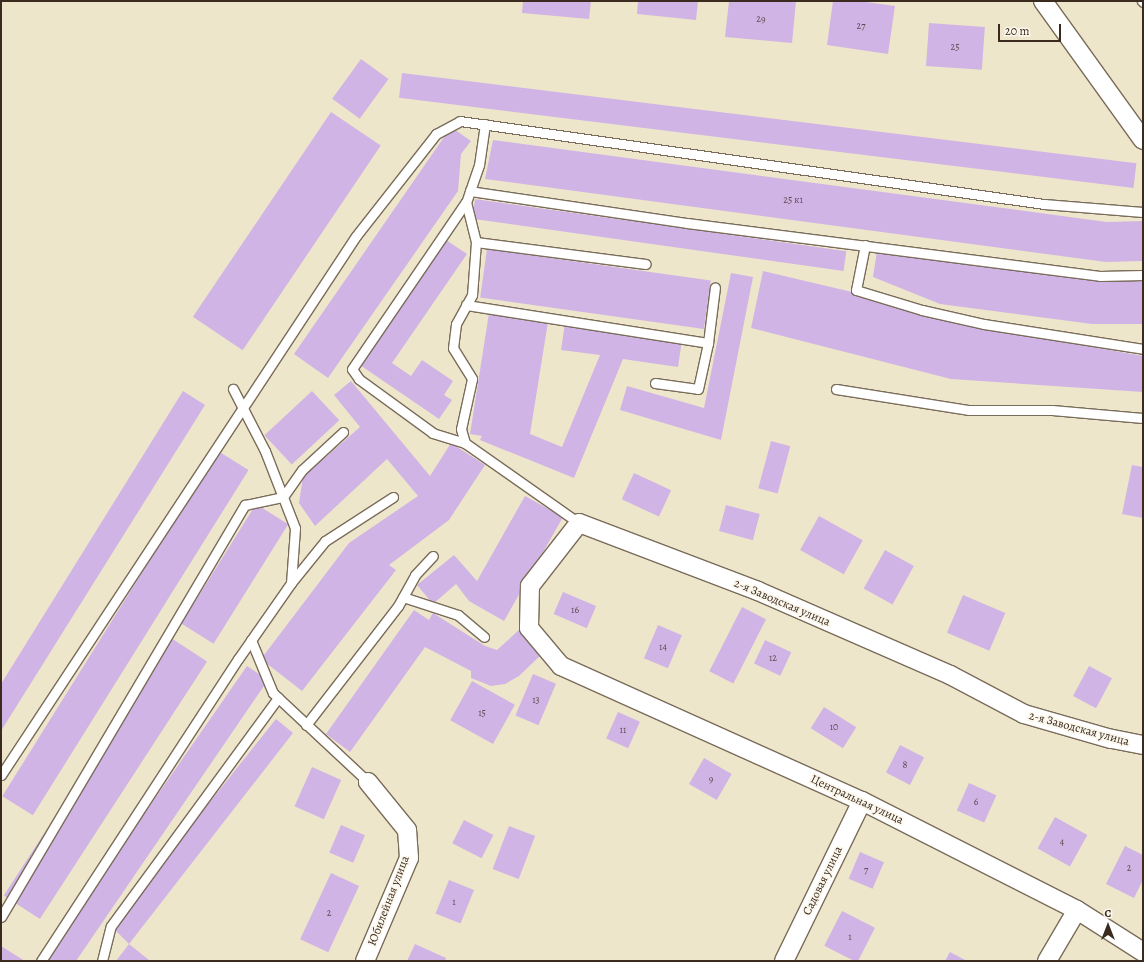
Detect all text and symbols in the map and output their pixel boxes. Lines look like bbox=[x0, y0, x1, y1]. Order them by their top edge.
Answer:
house number: 29 bbox=[756, 13, 766, 25]
scale bar bbox=[1000, 16, 1063, 42]
house number: 27 bbox=[857, 20, 865, 32]
text: 20 m bbox=[1005, 23, 1029, 39]
house number: 25 bbox=[950, 41, 960, 53]
house number: 25 к1 bbox=[783, 194, 803, 206]
street label: 2-я Заводская улица bbox=[732, 576, 832, 630]
house number: 16 bbox=[571, 604, 579, 616]
house number: 14 bbox=[659, 641, 667, 653]
house number: 12 bbox=[769, 652, 777, 664]
house number: 13 bbox=[532, 694, 540, 706]
house number: 15 bbox=[478, 707, 486, 719]
street label: 2-я Заводская улица bbox=[1027, 709, 1131, 749]
house number: 10 bbox=[830, 721, 838, 733]
house number: 11 bbox=[620, 724, 626, 736]
house number: 8 bbox=[903, 759, 907, 771]
street label: Центральная улица bbox=[808, 772, 906, 828]
house number: 9 bbox=[709, 773, 713, 785]
house number: 6 bbox=[974, 796, 978, 808]
house number: 4 bbox=[1060, 836, 1064, 848]
street label: Садовая улица bbox=[800, 844, 846, 918]
street label: Юбилейная улица bbox=[365, 854, 413, 948]
house number: 2 bbox=[1127, 862, 1131, 874]
house number: 7 bbox=[864, 864, 868, 876]
house number: 1 bbox=[452, 896, 456, 908]
north arrow bbox=[1088, 906, 1128, 946]
text: С bbox=[1105, 906, 1111, 921]
house number: 2 bbox=[327, 907, 331, 919]
house number: 1 bbox=[848, 931, 852, 943]

